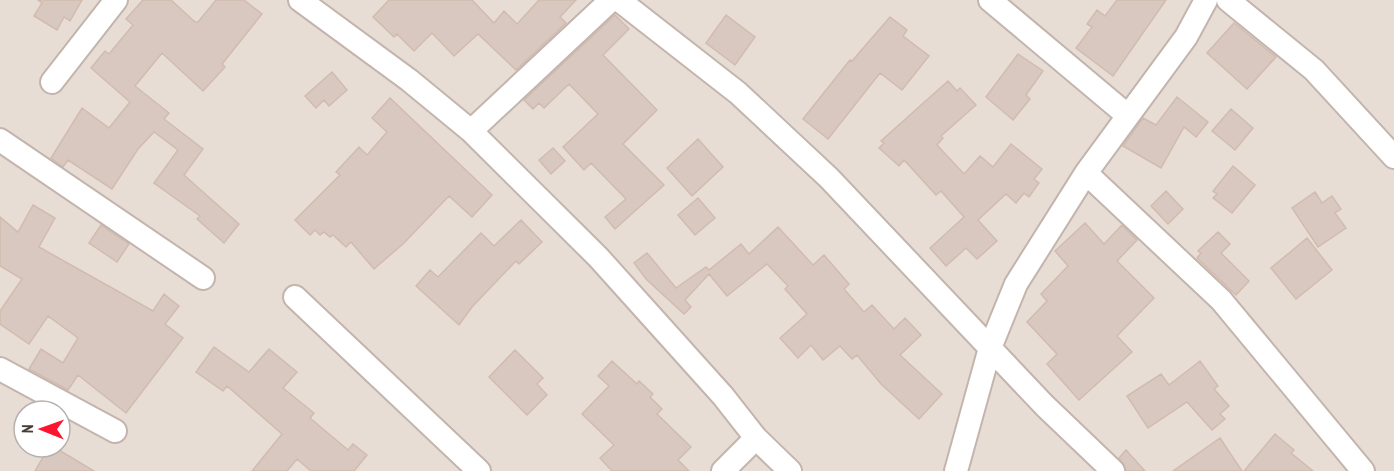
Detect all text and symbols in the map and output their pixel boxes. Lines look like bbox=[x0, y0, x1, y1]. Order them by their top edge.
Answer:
north arrow bbox=[12, 399, 72, 459]
text: N bbox=[17, 424, 37, 433]

